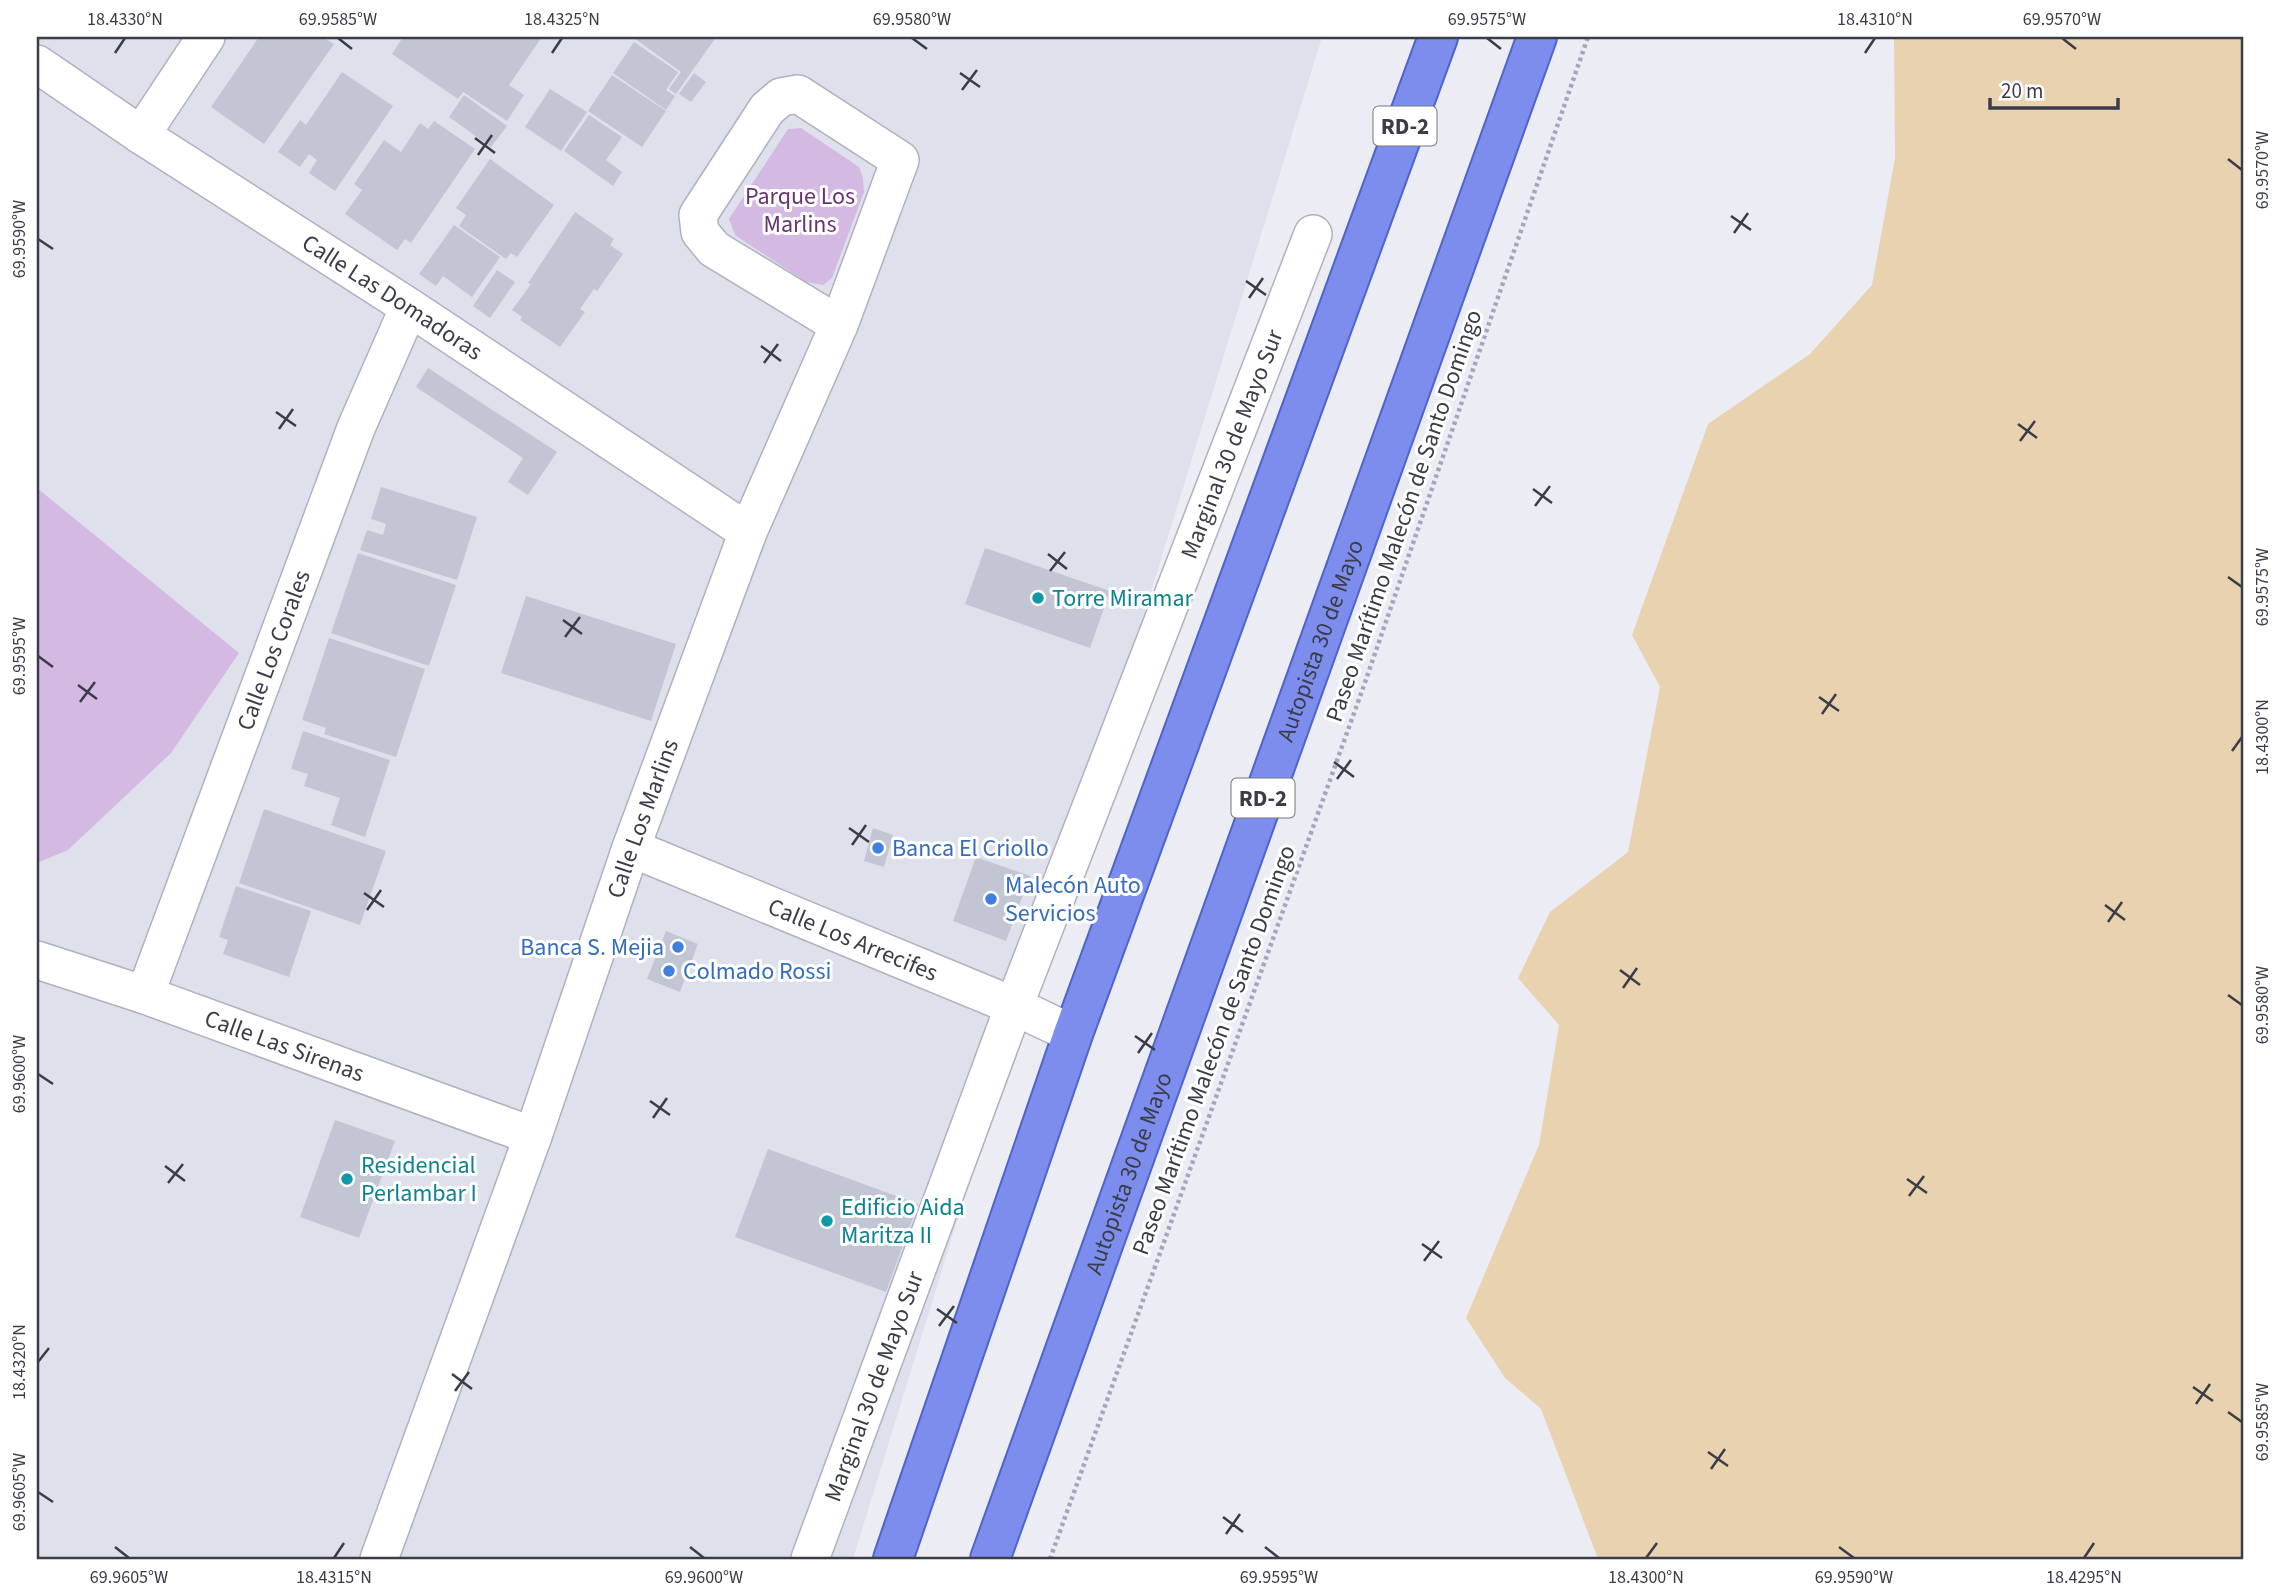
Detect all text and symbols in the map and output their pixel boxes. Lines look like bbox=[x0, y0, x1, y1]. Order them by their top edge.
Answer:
text: 18.4330°N bbox=[87, 7, 163, 32]
text: 69.9585°W bbox=[299, 7, 377, 32]
text: 18.4325°N bbox=[524, 7, 600, 32]
text: 69.9580°W bbox=[873, 7, 951, 32]
text: 69.9575°W bbox=[1448, 7, 1526, 32]
text: 18.4310°N bbox=[1837, 7, 1913, 32]
text: 69.9570°W bbox=[2023, 7, 2101, 32]
scale bar bbox=[1990, 66, 2118, 110]
text: 20 m bbox=[2001, 76, 2043, 106]
road number: RD-2 bbox=[1374, 106, 1436, 146]
text: 69.9570°W bbox=[2250, 131, 2275, 209]
park label: Parque Los Marlins bbox=[745, 179, 855, 242]
text: 69.9590°W bbox=[7, 200, 32, 278]
street label: Calle Las Domadoras bbox=[295, 225, 490, 369]
street label: Paseo Marítimo Malecón de Santo Domingo bbox=[1317, 305, 1491, 727]
street label: Marginal 30 de Mayo Sur bbox=[1171, 324, 1292, 564]
street label: Autopista 30 de Mayo bbox=[1268, 535, 1373, 746]
text: 69.9575°W bbox=[2250, 548, 2275, 626]
street label: Calle Los Corales bbox=[228, 565, 319, 735]
place label: Torre Miramar bbox=[1052, 581, 1194, 616]
marker: Torre Miramar bbox=[1030, 590, 1046, 606]
text: 69.9595°W bbox=[7, 617, 32, 695]
text: 18.4300°N bbox=[2250, 699, 2275, 775]
street label: Calle Los Marlins bbox=[598, 734, 687, 903]
road number: RD-2 bbox=[1232, 778, 1294, 818]
place label: Banca El Criollo bbox=[892, 831, 1049, 866]
marker: Banca El Criollo bbox=[870, 840, 886, 856]
street label: Paseo Marítimo Malecón de Santo Domingo bbox=[1123, 840, 1305, 1260]
place label: Malecón Auto Servicios bbox=[1005, 868, 1141, 931]
street label: Calle Los Arrecifes bbox=[763, 889, 943, 990]
marker: Malecón Auto Servicios bbox=[983, 891, 999, 907]
place label: Banca S. Mejia bbox=[520, 930, 664, 965]
marker: Banca S. Mejia bbox=[670, 939, 686, 955]
place label: Colmado Rossi bbox=[683, 954, 831, 989]
marker: Colmado Rossi bbox=[661, 963, 677, 979]
text: 69.9580°W bbox=[2250, 966, 2275, 1044]
street label: Calle Las Sirenas bbox=[200, 1001, 369, 1091]
text: 69.9600°W bbox=[7, 1035, 32, 1113]
street label: Autopista 30 de Mayo bbox=[1076, 1067, 1181, 1279]
place label: Residencial Perlambar I bbox=[361, 1148, 477, 1211]
marker: Residencial Perlambar I bbox=[339, 1171, 355, 1187]
place label: Edificio Aida Maritza II bbox=[841, 1190, 965, 1253]
marker: Edificio Aida Maritza II bbox=[819, 1213, 835, 1229]
street label: Marginal 30 de Mayo Sur bbox=[815, 1266, 932, 1507]
text: 18.4320°N bbox=[7, 1324, 32, 1400]
text: 69.9585°W bbox=[2250, 1383, 2275, 1461]
text: 69.9605°W bbox=[7, 1453, 32, 1531]
text: 69.9605°W bbox=[90, 1565, 168, 1590]
text: 18.4315°N bbox=[296, 1565, 372, 1590]
text: 69.9600°W bbox=[665, 1565, 743, 1590]
text: 69.9595°W bbox=[1240, 1565, 1318, 1590]
text: 18.4300°N bbox=[1608, 1565, 1684, 1590]
text: 69.9590°W bbox=[1815, 1565, 1893, 1590]
text: 18.4295°N bbox=[2046, 1565, 2122, 1590]

